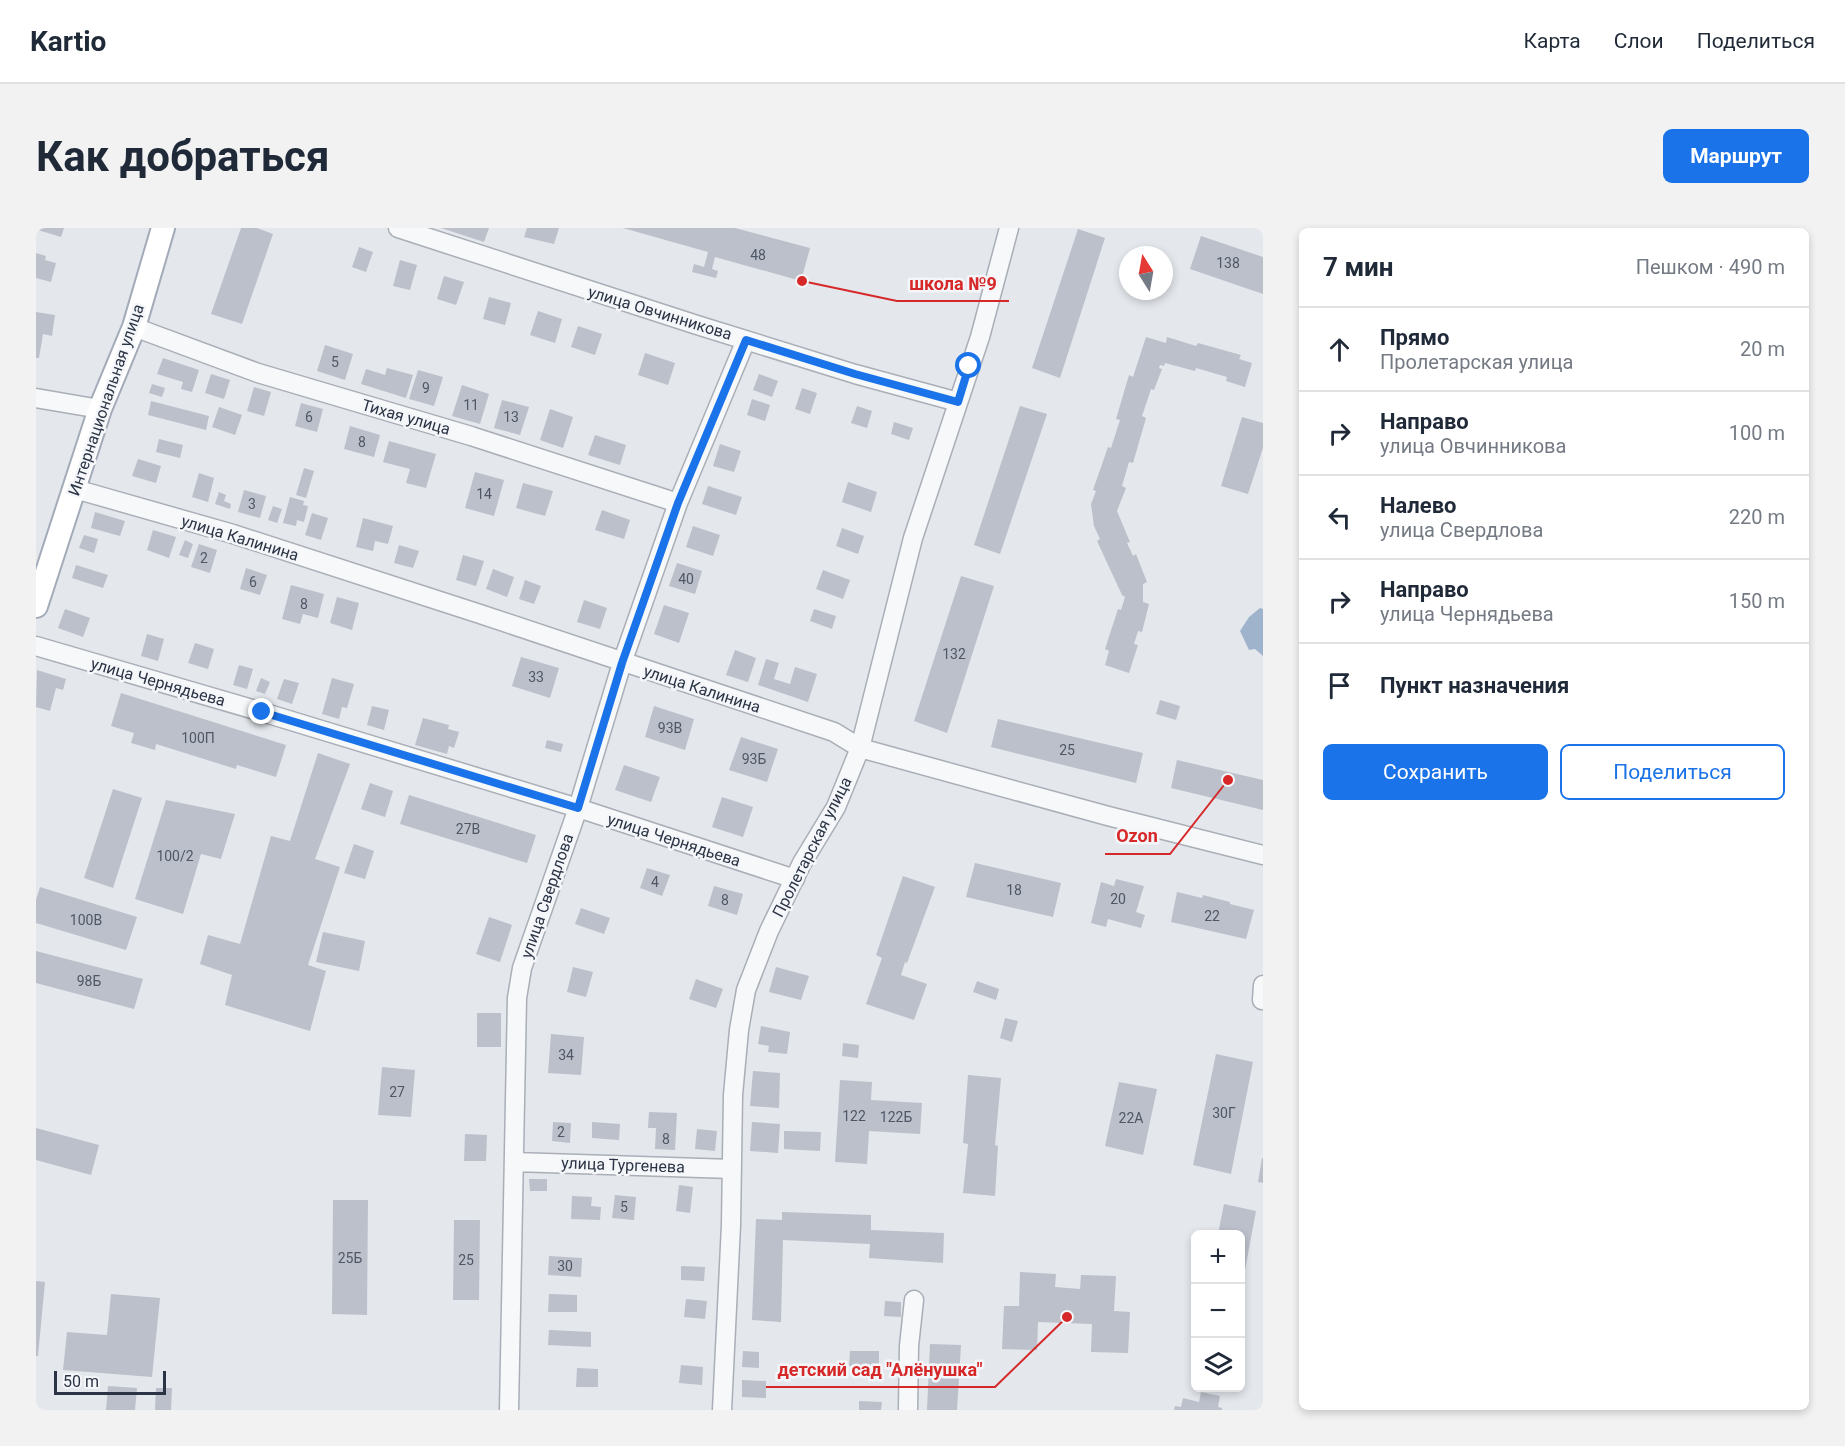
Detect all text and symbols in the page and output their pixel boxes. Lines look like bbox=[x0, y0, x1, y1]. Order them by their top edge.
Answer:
text: Kartio bbox=[30, 25, 106, 58]
text: Карта bbox=[1524, 29, 1581, 53]
text: Слои bbox=[1614, 29, 1664, 53]
text: Поделиться bbox=[1697, 29, 1815, 53]
button: Маршрут bbox=[1663, 129, 1809, 183]
text: Как добраться bbox=[36, 132, 330, 181]
north arrow bbox=[1119, 246, 1173, 300]
house number: 48 bbox=[750, 247, 766, 263]
text: 7 мин bbox=[1323, 252, 1394, 282]
house number: 138 bbox=[1216, 255, 1240, 271]
text: Пешком · 490 m bbox=[1636, 255, 1785, 279]
callout: школа №9 bbox=[897, 265, 1009, 301]
text: школа №9 bbox=[909, 273, 997, 294]
street label: улица Овчинникова bbox=[586, 282, 734, 344]
street label: Интернациональная улица bbox=[64, 302, 148, 498]
text: Прямо bbox=[1380, 325, 1449, 350]
icon: ahead bbox=[1323, 333, 1356, 366]
text: 20 m bbox=[1740, 337, 1785, 361]
text: Пролетарская улица bbox=[1380, 350, 1573, 374]
route start bbox=[955, 352, 981, 378]
house number: 5 bbox=[331, 354, 339, 370]
house number: 9 bbox=[422, 380, 430, 396]
street label: Тихая улица bbox=[360, 395, 452, 439]
house number: 11 bbox=[463, 397, 479, 413]
house number: 6 bbox=[305, 409, 313, 425]
house number: 13 bbox=[503, 409, 519, 425]
text: Направо bbox=[1380, 409, 1469, 434]
icon: right bbox=[1323, 417, 1356, 450]
text: 100 m bbox=[1729, 421, 1785, 445]
house number: 8 bbox=[358, 434, 366, 450]
text: улица Овчинникова bbox=[1380, 434, 1566, 458]
house number: 14 bbox=[476, 486, 492, 502]
text: Налево bbox=[1380, 493, 1457, 518]
house number: 3 bbox=[248, 496, 256, 512]
icon: left bbox=[1323, 501, 1356, 534]
text: 220 m bbox=[1729, 505, 1785, 529]
street label: улица Калинина bbox=[179, 511, 301, 565]
text: улица Свердлова bbox=[1380, 518, 1543, 542]
house number: 2 bbox=[200, 550, 208, 566]
house number: 40 bbox=[678, 571, 694, 587]
house number: 6 bbox=[249, 574, 257, 590]
text: Направо bbox=[1380, 577, 1469, 602]
icon: right bbox=[1323, 585, 1356, 618]
text: 150 m bbox=[1729, 589, 1785, 613]
house number: 8 bbox=[300, 596, 308, 612]
text: улица Чернядьева bbox=[1380, 602, 1554, 626]
house number: 132 bbox=[942, 646, 966, 662]
street label: улица Чернядьева bbox=[89, 654, 227, 710]
street label: улица Калинина bbox=[641, 661, 763, 717]
house number: 33 bbox=[528, 669, 544, 685]
icon: arrive bbox=[1323, 669, 1356, 702]
text: Пункт назначения bbox=[1380, 673, 1569, 698]
route end bbox=[248, 698, 274, 724]
house number: 93В bbox=[658, 720, 682, 736]
house number: 100П bbox=[181, 730, 215, 746]
house number: 25 bbox=[1059, 742, 1075, 758]
button: Сохранить bbox=[1323, 744, 1548, 800]
button: Поделиться bbox=[1560, 744, 1785, 800]
house number: 93Б bbox=[742, 751, 766, 767]
street label: Пролетарская улица bbox=[768, 774, 856, 920]
street label: улица Чернядьева bbox=[605, 809, 743, 871]
callout: Ozon bbox=[1105, 818, 1170, 854]
house number: 27В bbox=[456, 821, 480, 837]
text: Ozon bbox=[1116, 825, 1158, 846]
street label: улица Свердлова bbox=[517, 831, 577, 961]
house number: 100/2 bbox=[156, 848, 194, 864]
house number: 4 bbox=[651, 874, 659, 890]
house number: 18 bbox=[1006, 882, 1022, 898]
house number: 20 bbox=[1110, 891, 1126, 907]
house number: 8 bbox=[721, 892, 729, 908]
house number: 22 bbox=[1204, 908, 1220, 924]
house number: 100В bbox=[70, 912, 102, 928]
house number: 98Б bbox=[77, 973, 101, 989]
house number: 34 bbox=[558, 1047, 574, 1063]
house number: 27 bbox=[389, 1084, 405, 1100]
house number: 30Г bbox=[1212, 1105, 1236, 1121]
house number: 122 bbox=[842, 1108, 866, 1124]
house number: 122Б bbox=[880, 1109, 912, 1125]
house number: 22А bbox=[1119, 1110, 1143, 1126]
house number: 2 bbox=[557, 1124, 565, 1140]
house number: 8 bbox=[662, 1131, 670, 1147]
street label: улица Тургенева bbox=[561, 1153, 685, 1177]
house number: 5 bbox=[620, 1199, 628, 1215]
map controls bbox=[1191, 1230, 1245, 1392]
button: + bbox=[1191, 1230, 1245, 1284]
house number: 25Б bbox=[338, 1250, 362, 1266]
house number: 25 bbox=[458, 1252, 474, 1268]
house number: 30 bbox=[557, 1258, 573, 1274]
button: − bbox=[1191, 1284, 1245, 1338]
button: layers bbox=[1191, 1338, 1245, 1392]
callout: детский сад "Алёнушка" bbox=[766, 1351, 995, 1387]
text: детский сад "Алёнушка" bbox=[778, 1359, 983, 1380]
scale bar bbox=[54, 1368, 166, 1396]
text: 50 m bbox=[63, 1372, 99, 1391]

